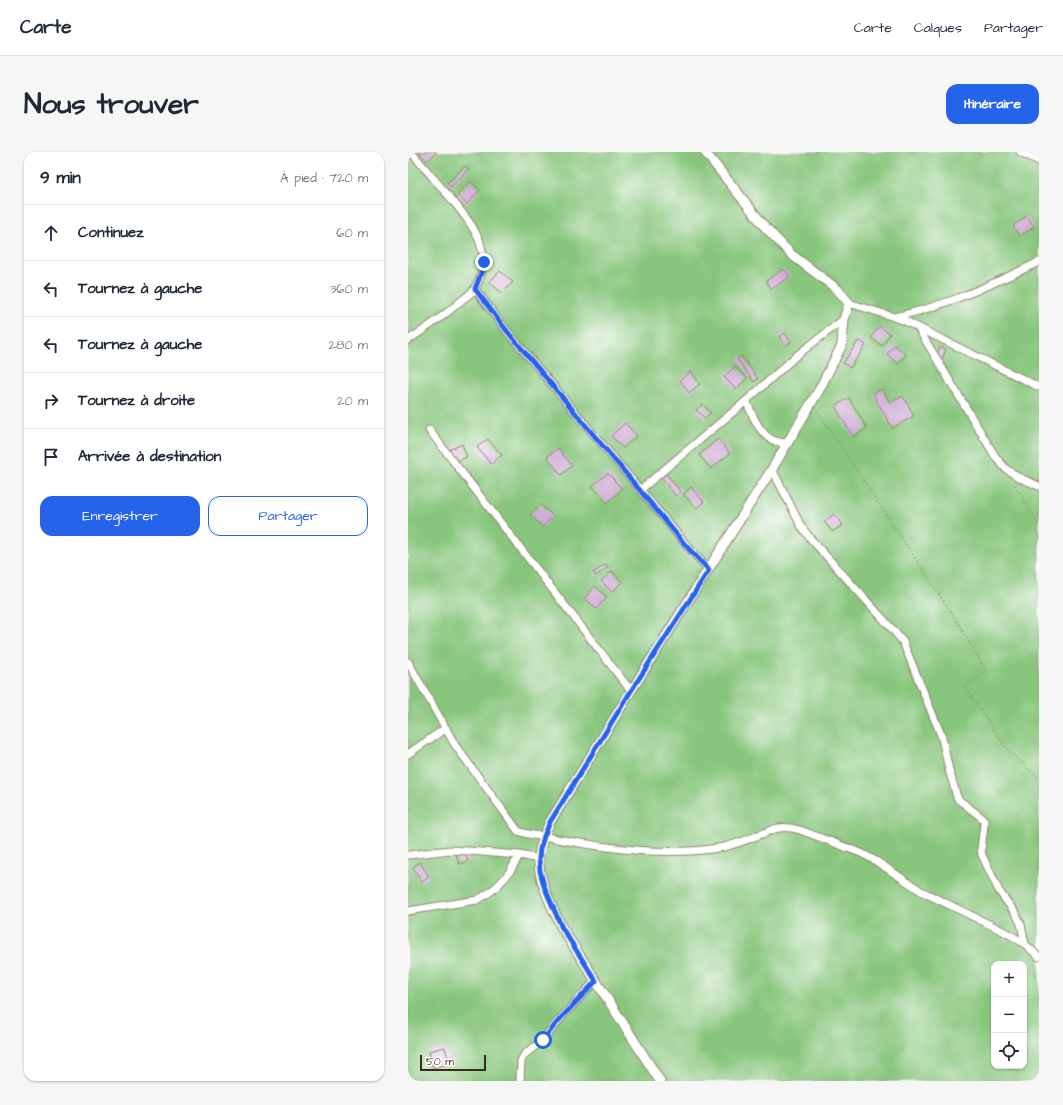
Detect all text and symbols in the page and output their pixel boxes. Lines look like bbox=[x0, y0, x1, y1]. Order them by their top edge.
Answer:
text: Carte bbox=[20, 14, 72, 41]
text: Carte bbox=[854, 18, 892, 38]
text: Calques bbox=[914, 18, 962, 38]
text: Partager bbox=[984, 18, 1043, 38]
button: Itinéraire bbox=[946, 84, 1039, 124]
text: Nous trouver bbox=[24, 85, 199, 124]
text: 9 min bbox=[40, 166, 81, 190]
text: À pied · 720 m bbox=[280, 169, 368, 187]
icon: ahead bbox=[40, 222, 62, 244]
text: Continuez bbox=[78, 222, 144, 243]
text: 60 m bbox=[336, 224, 368, 242]
route end bbox=[475, 253, 493, 271]
icon: left bbox=[40, 278, 62, 300]
text: Tournez à gauche bbox=[78, 278, 202, 299]
text: 360 m bbox=[330, 280, 368, 298]
icon: left bbox=[40, 334, 62, 356]
text: Tournez à gauche bbox=[78, 334, 202, 355]
text: 280 m bbox=[329, 336, 368, 354]
icon: right bbox=[40, 390, 62, 412]
text: Tournez à droite bbox=[78, 390, 195, 411]
text: 20 m bbox=[337, 392, 368, 410]
icon: arrive bbox=[40, 446, 62, 468]
text: Arrivée à destination bbox=[78, 446, 221, 467]
button: Enregistrer bbox=[40, 496, 200, 536]
button: Partager bbox=[208, 496, 368, 536]
map controls bbox=[991, 961, 1027, 1069]
button: + bbox=[991, 961, 1027, 997]
button: − bbox=[991, 997, 1027, 1033]
route start bbox=[534, 1031, 552, 1049]
button: locate bbox=[991, 1033, 1027, 1069]
scale bar bbox=[420, 1053, 486, 1072]
text: 50 m bbox=[426, 1054, 454, 1069]

